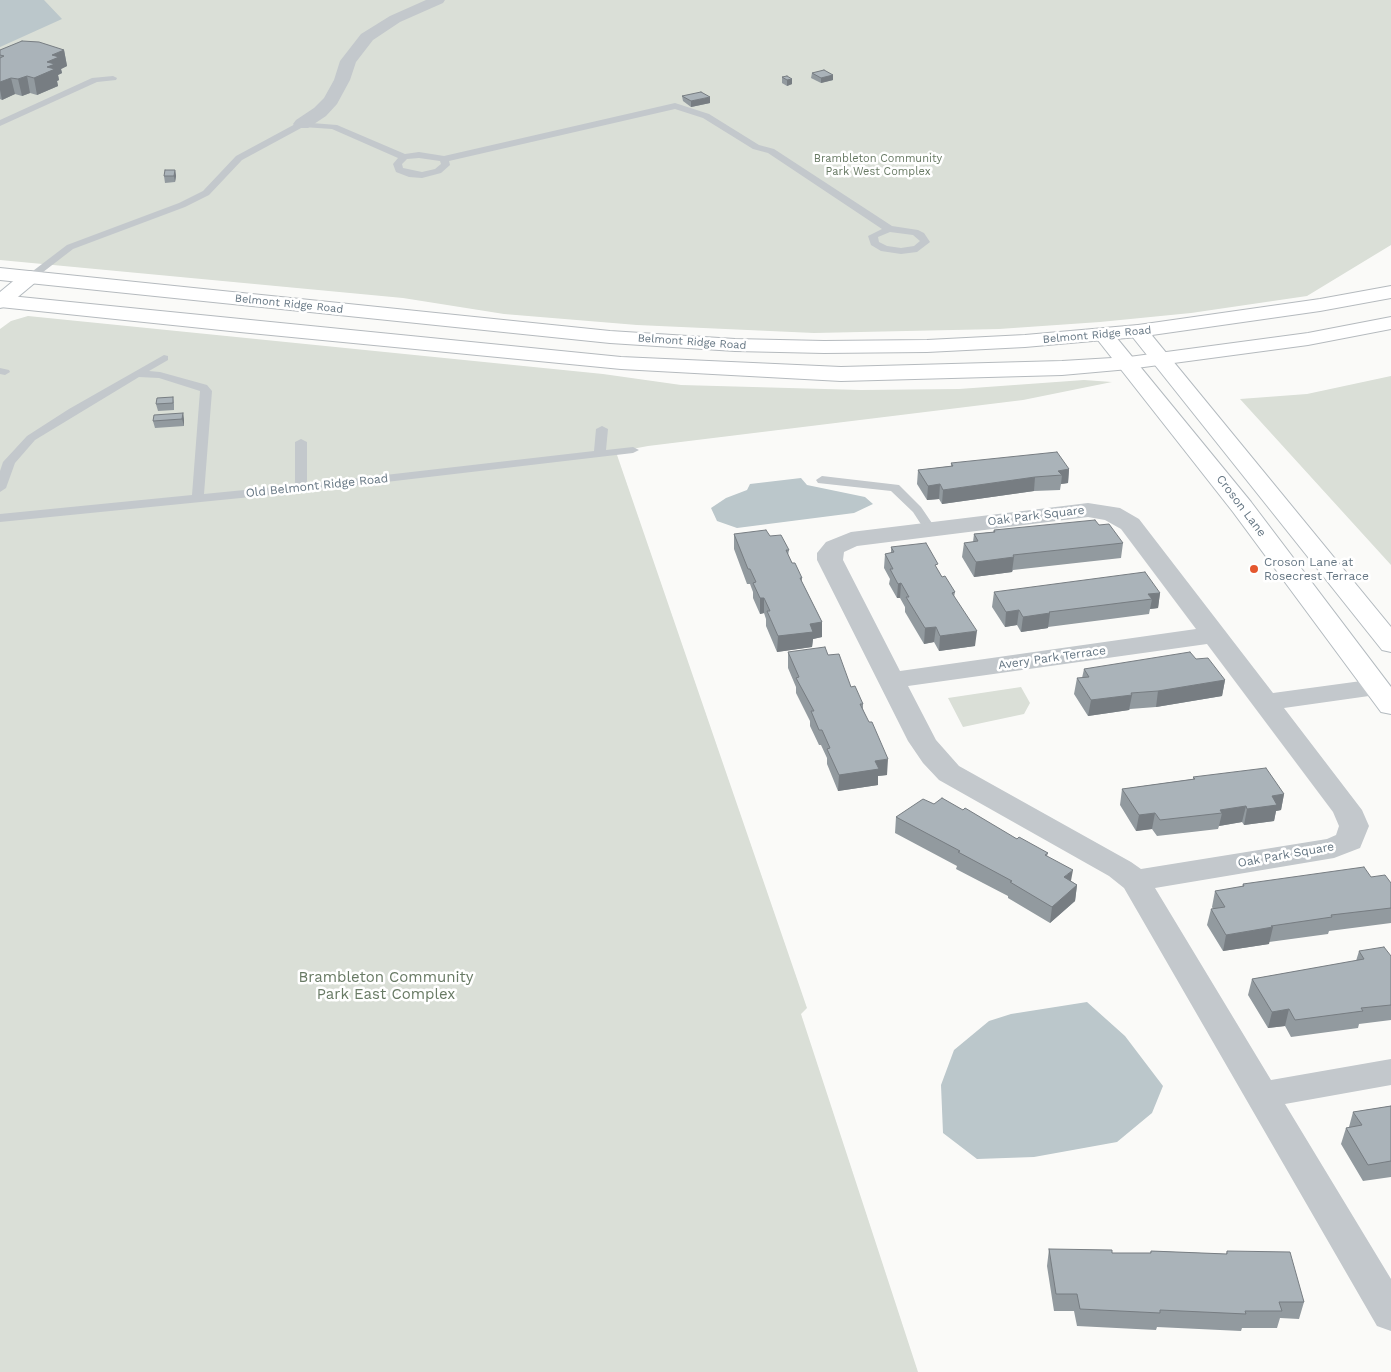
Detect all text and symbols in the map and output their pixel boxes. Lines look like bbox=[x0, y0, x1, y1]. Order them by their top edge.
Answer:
park label: Brambleton Community Park West Complex bbox=[814, 152, 942, 178]
street label: Belmont Ridge Road bbox=[234, 292, 344, 316]
street label: Belmont Ridge Road bbox=[1042, 324, 1152, 346]
street label: Belmont Ridge Road bbox=[637, 332, 747, 352]
street label: Old Belmont Ridge Road bbox=[245, 471, 389, 501]
street label: Croson Lane bbox=[1213, 472, 1269, 540]
street label: Oak Park Square bbox=[987, 503, 1085, 529]
place label: Croson Lane at Rosecrest Terrace bbox=[1264, 555, 1369, 583]
marker: Croson Lane at Rosecrest Terrace bbox=[1248, 563, 1260, 575]
street label: Avery Park Terrace bbox=[997, 643, 1107, 673]
street label: Oak Park Square bbox=[1237, 839, 1335, 871]
park label: Brambleton Community Park East Complex bbox=[298, 969, 474, 1004]

